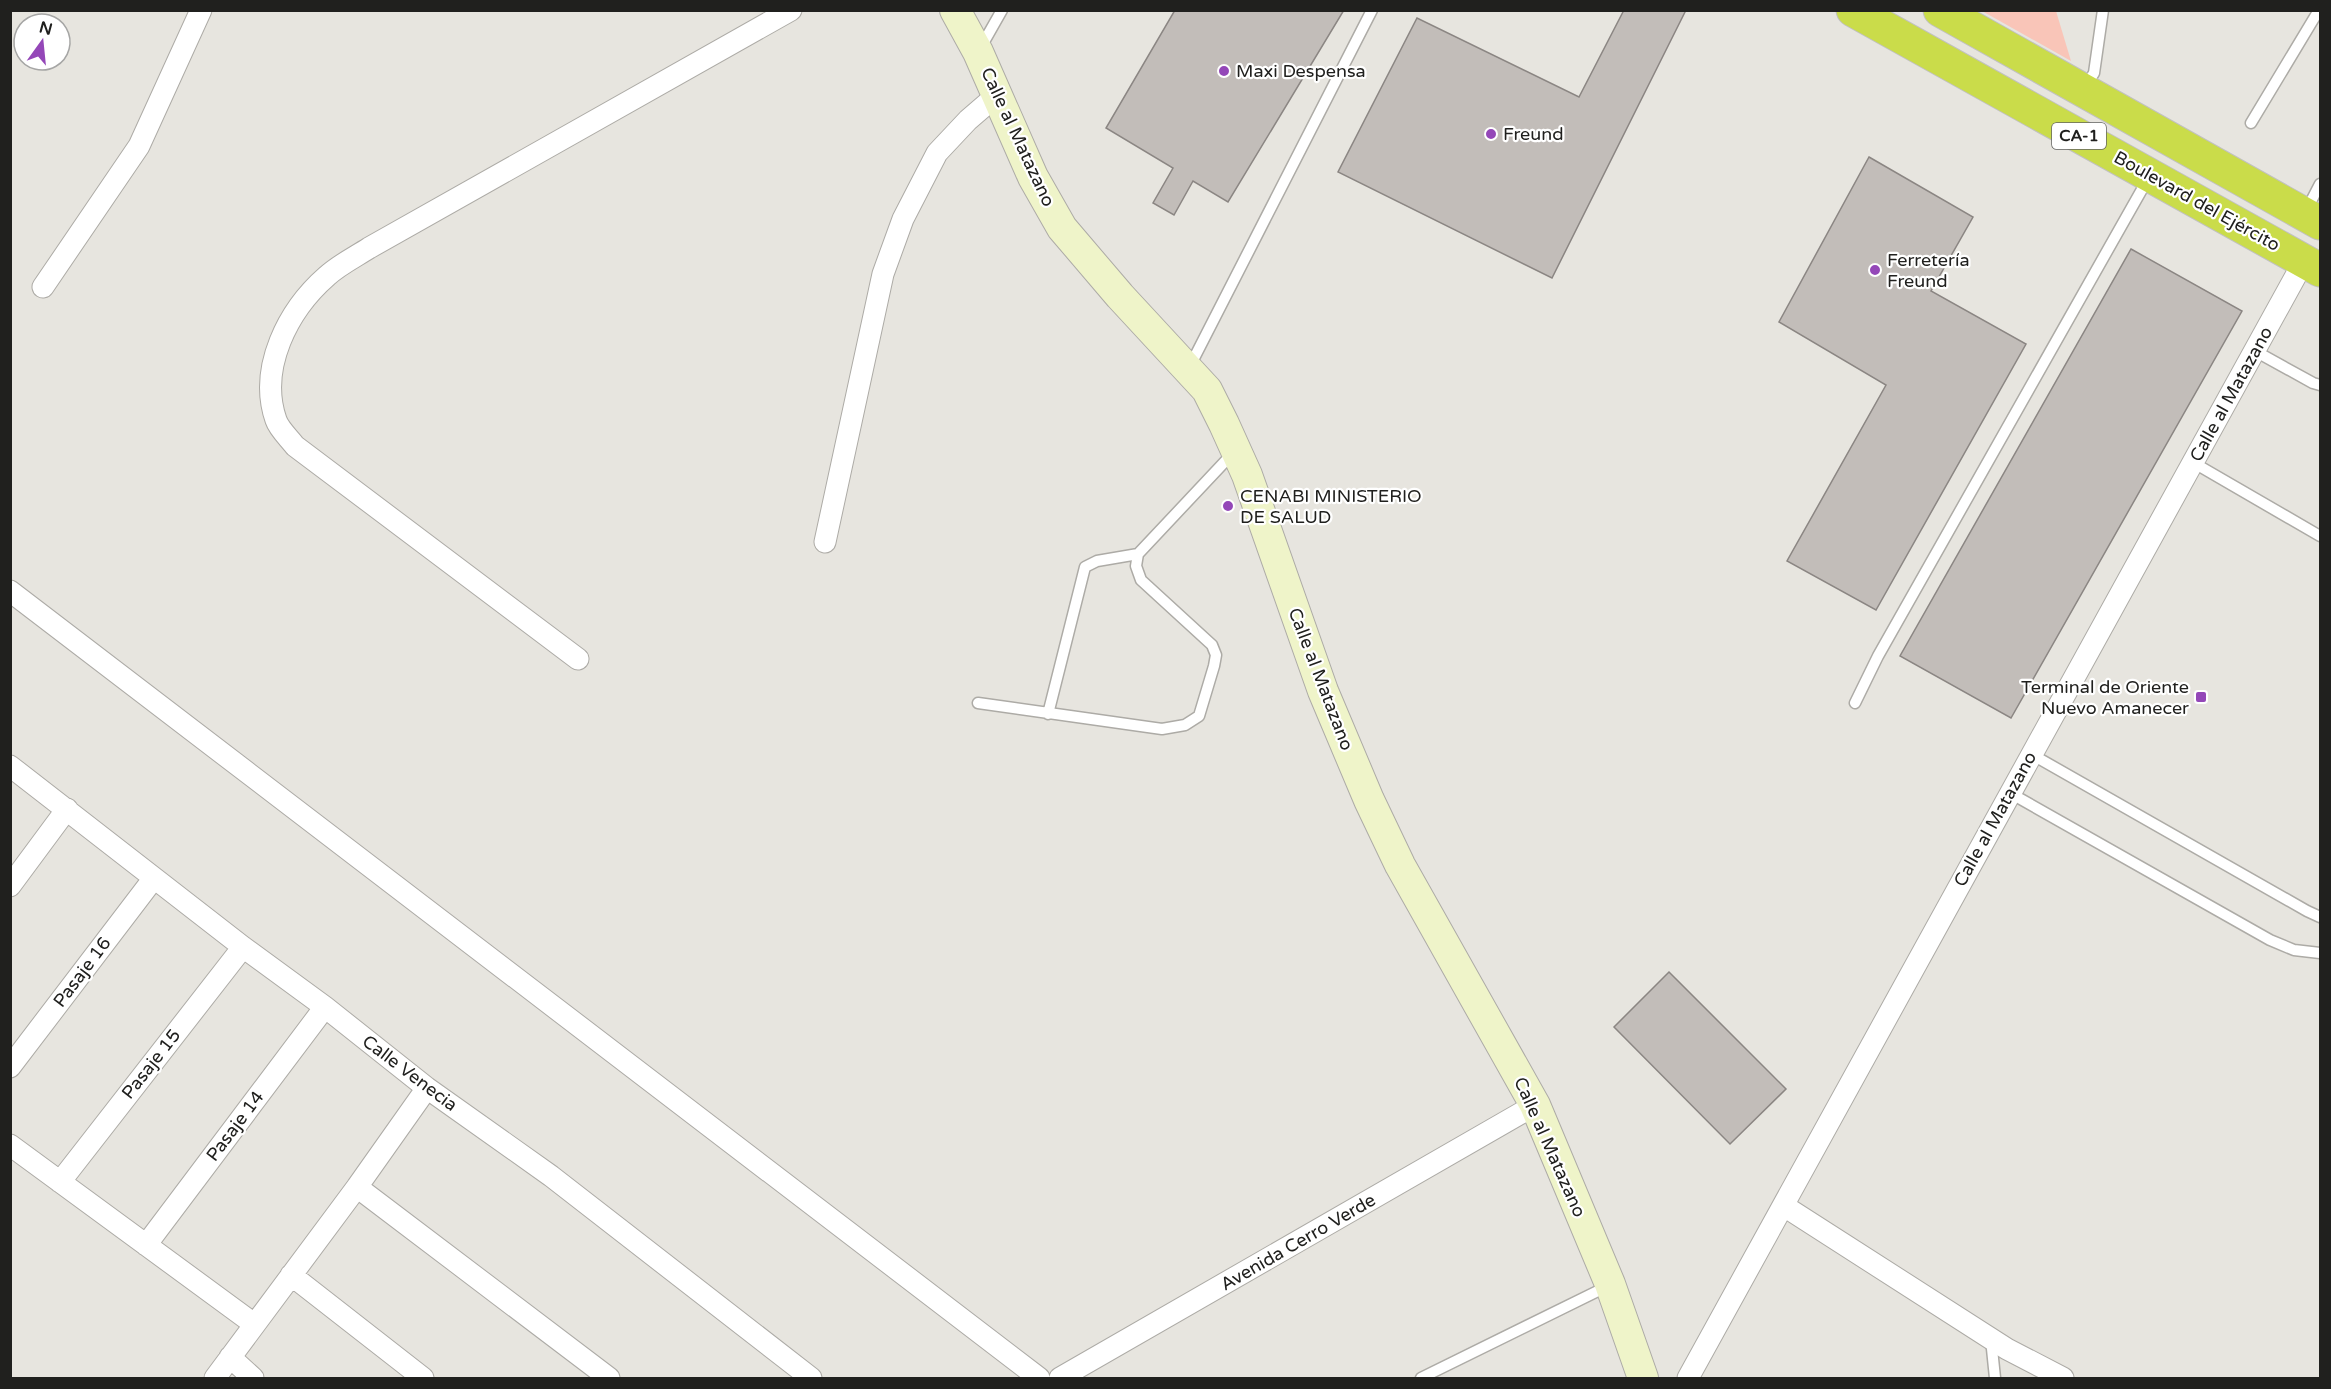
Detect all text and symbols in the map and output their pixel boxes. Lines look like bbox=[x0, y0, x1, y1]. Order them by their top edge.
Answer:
north arrow bbox=[12, 12, 72, 72]
text: N bbox=[37, 17, 54, 40]
place label: Maxi Despensa bbox=[1236, 60, 1366, 82]
street label: Calle al Matazano bbox=[976, 64, 1060, 210]
marker: Maxi Despensa bbox=[1217, 64, 1231, 78]
place label: Freund bbox=[1503, 123, 1564, 145]
road number: CA-1 bbox=[2052, 123, 2106, 149]
marker: Freund bbox=[1484, 127, 1498, 141]
street label: Boulevard del Ejército bbox=[2110, 146, 2284, 256]
place label: Ferretería Freund bbox=[1887, 249, 1970, 292]
marker: Ferretería Freund bbox=[1868, 263, 1882, 277]
street label: Calle al Matazano bbox=[2185, 323, 2277, 465]
place label: CENABI MINISTERIO DE SALUD bbox=[1240, 485, 1422, 528]
marker: CENABI MINISTERIO DE SALUD bbox=[1221, 499, 1235, 513]
street label: Calle al Matazano bbox=[1284, 605, 1358, 753]
place label: Terminal de Oriente Nuevo Amanecer bbox=[2021, 676, 2189, 719]
marker: Terminal de Oriente Nuevo Amanecer bbox=[2194, 690, 2208, 704]
street label: Calle al Matazano bbox=[1949, 748, 2041, 890]
street label: Pasaje 16 bbox=[48, 932, 116, 1012]
street label: Pasaje 15 bbox=[117, 1025, 185, 1103]
street label: Calle Venecia bbox=[358, 1030, 462, 1116]
street label: Calle al Matazano bbox=[1509, 1074, 1591, 1220]
street label: Pasaje 14 bbox=[201, 1086, 269, 1166]
street label: Avenida Cerro Verde bbox=[1217, 1189, 1379, 1295]

